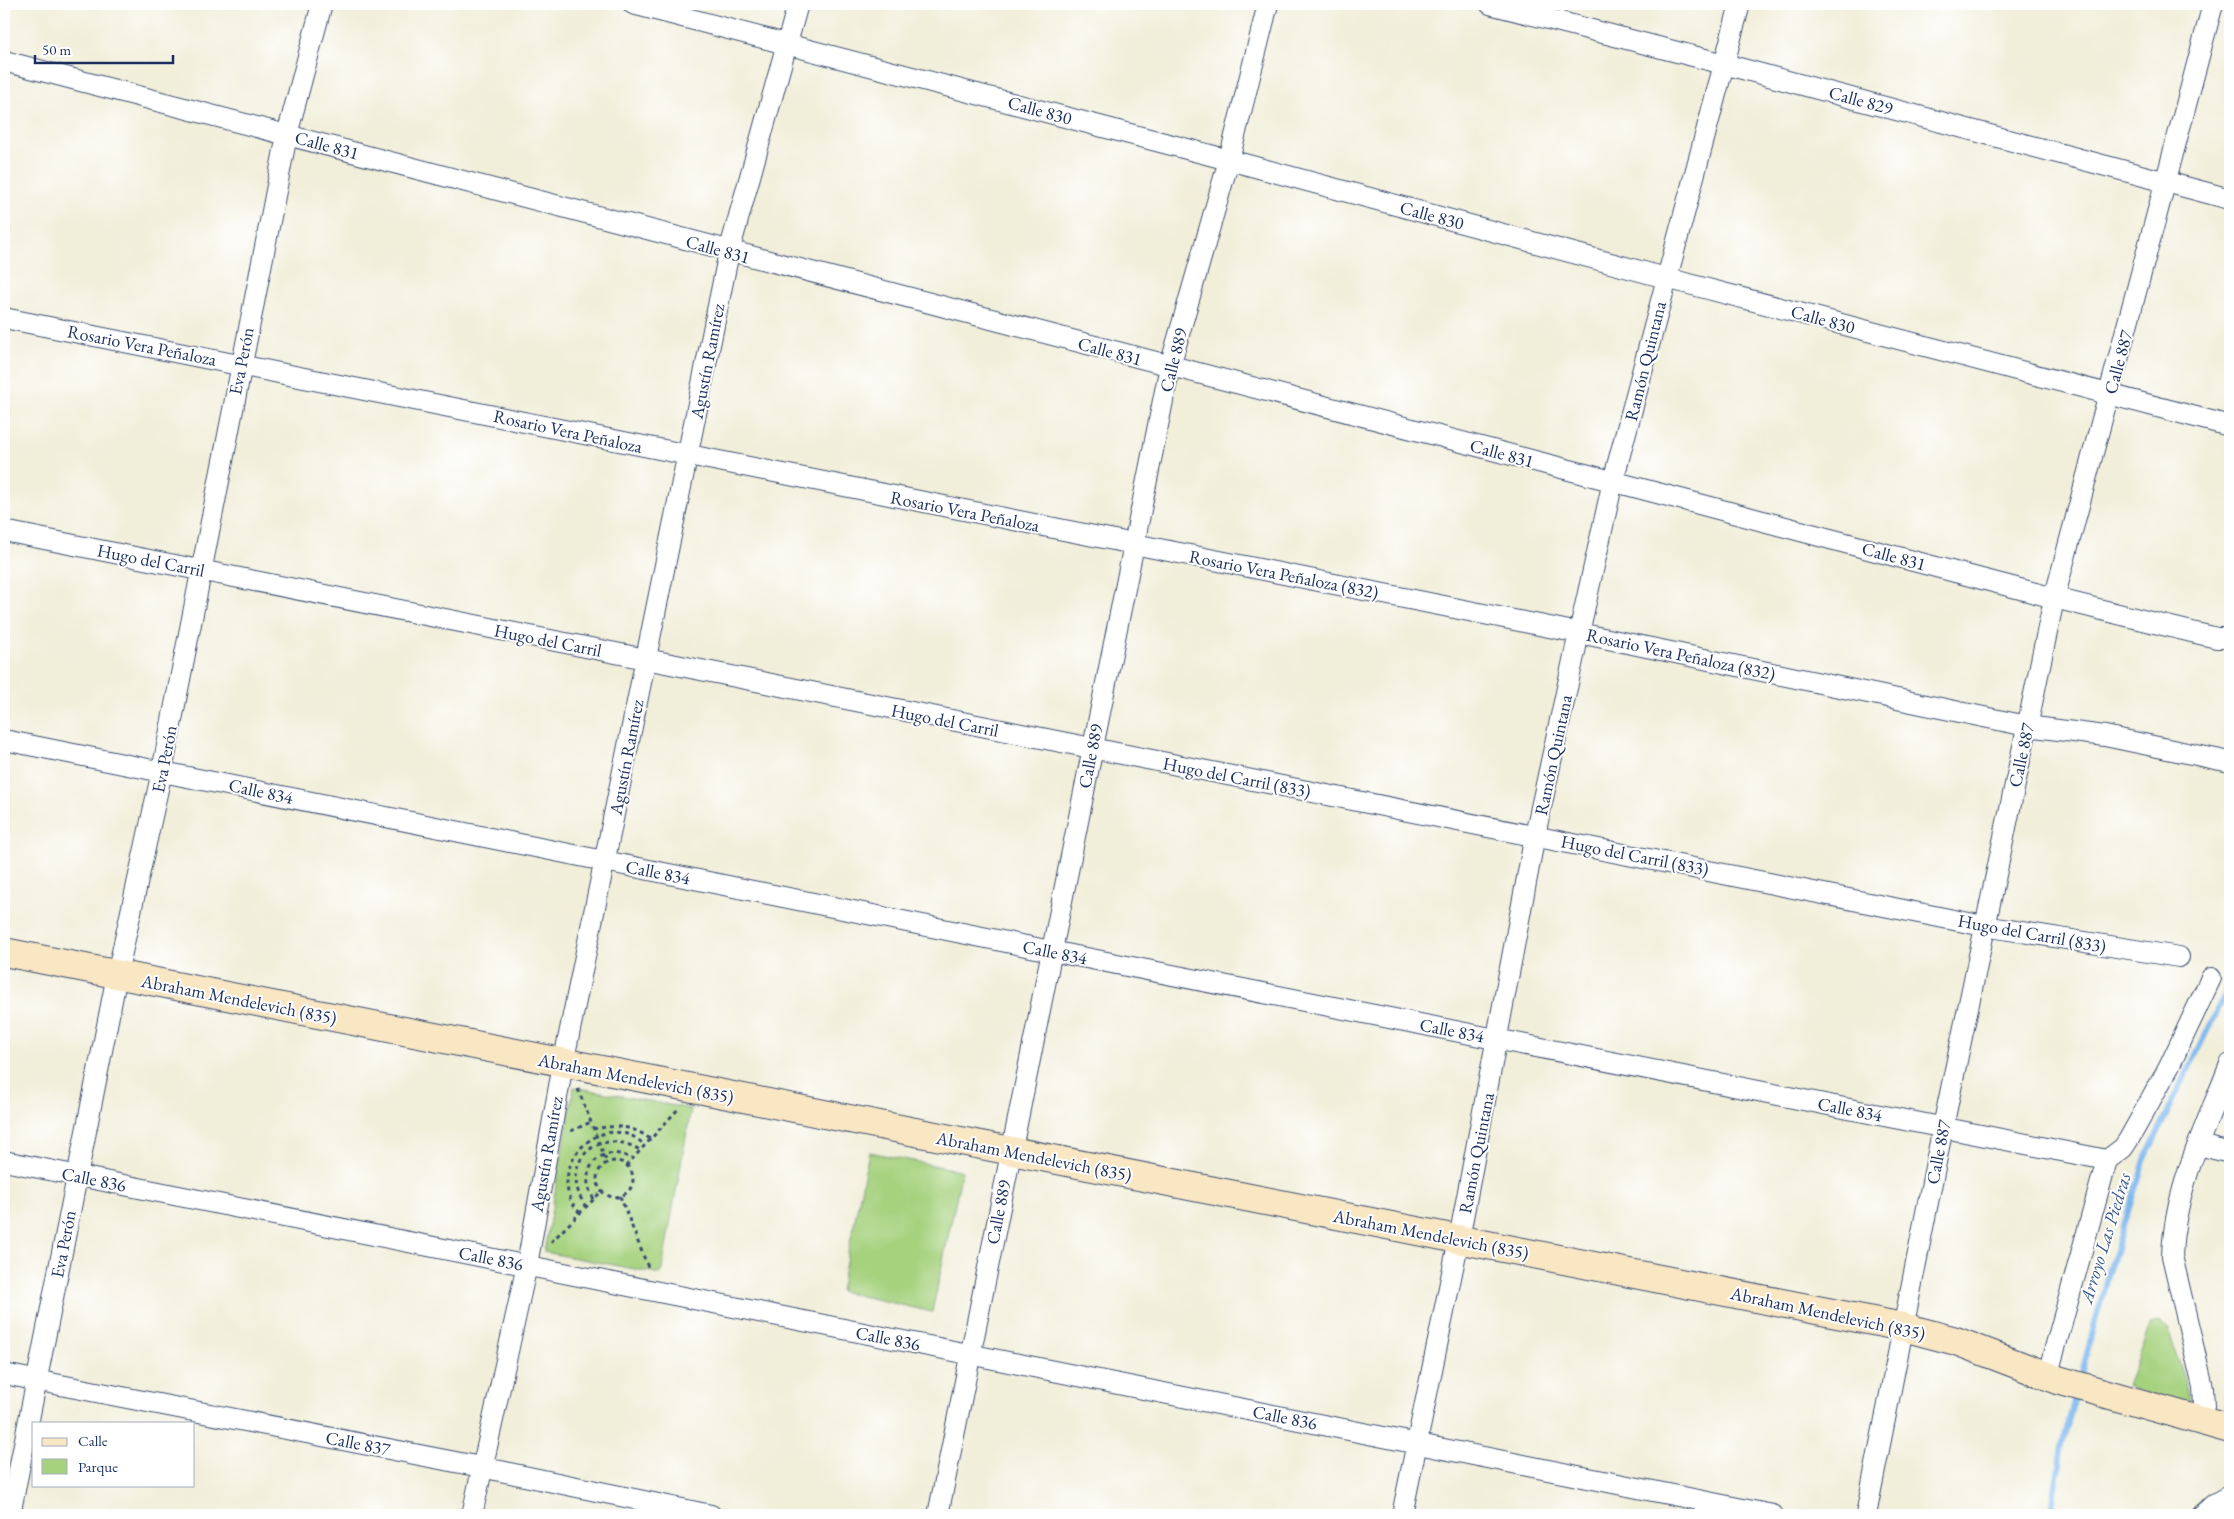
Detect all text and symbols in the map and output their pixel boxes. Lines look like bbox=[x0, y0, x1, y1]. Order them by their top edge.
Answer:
scale bar bbox=[35, 32, 172, 64]
text: 50 m bbox=[42, 40, 71, 59]
street label: Calle 829 bbox=[1827, 80, 1896, 120]
street label: Calle 830 bbox=[1006, 90, 1075, 130]
street label: Calle 831 bbox=[293, 125, 361, 165]
street label: Calle 830 bbox=[1398, 195, 1467, 235]
street label: Calle 831 bbox=[684, 229, 752, 269]
street label: Ramón Quintana bbox=[1619, 298, 1671, 423]
street label: Calle 830 bbox=[1789, 299, 1858, 339]
street label: Agustín Ramírez bbox=[684, 301, 729, 422]
street label: Rosario Vera Peñaloza bbox=[65, 319, 219, 371]
street label: Eva Perón bbox=[223, 325, 259, 397]
street label: Calle 889 bbox=[1154, 325, 1192, 394]
street label: Calle 887 bbox=[2098, 327, 2138, 396]
street label: Calle 831 bbox=[1076, 331, 1144, 371]
street label: Rosario Vera Peñaloza bbox=[492, 404, 645, 458]
street label: Calle 831 bbox=[1468, 433, 1536, 473]
street label: Rosario Vera Peñaloza bbox=[888, 485, 1042, 537]
street label: Calle 831 bbox=[1860, 536, 1928, 576]
street label: Hugo del Carril bbox=[95, 538, 207, 582]
street label: Rosario Vera Peñaloza (832) bbox=[1187, 544, 1381, 604]
street label: Hugo del Carril bbox=[492, 618, 604, 662]
street label: Rosario Vera Peñaloza (832) bbox=[1585, 623, 1777, 685]
street label: Ramón Quintana bbox=[1529, 692, 1577, 817]
street label: Agustín Ramírez bbox=[603, 697, 648, 818]
street label: Hugo del Carril bbox=[889, 698, 1001, 742]
street label: Calle 887 bbox=[2003, 720, 2039, 789]
street label: Calle 889 bbox=[1072, 721, 1108, 790]
street label: Eva Perón bbox=[146, 723, 182, 795]
street label: Hugo del Carril (833) bbox=[1161, 751, 1313, 803]
street label: Calle 834 bbox=[227, 773, 296, 809]
street label: Hugo del Carril (833) bbox=[1559, 829, 1711, 881]
street label: Calle 834 bbox=[624, 854, 693, 890]
street label: Hugo del Carril (833) bbox=[1956, 909, 2108, 957]
street label: Calle 834 bbox=[1021, 934, 1090, 970]
street label: Abraham Mendelevich (835) bbox=[138, 969, 339, 1029]
street label: Calle 834 bbox=[1418, 1012, 1487, 1048]
street label: Abraham Mendelevich (835) bbox=[535, 1048, 736, 1108]
street label: Ramón Quintana bbox=[1453, 1090, 1499, 1215]
street label: Calle 834 bbox=[1816, 1091, 1885, 1127]
street label: Agustín Ramírez bbox=[524, 1094, 568, 1215]
street label: Calle 887 bbox=[1920, 1117, 1956, 1186]
street label: Abraham Mendelevich (835) bbox=[933, 1126, 1134, 1186]
street label: Calle 836 bbox=[60, 1161, 129, 1197]
water label: Arroyo Las Piedras bbox=[2073, 1169, 2137, 1308]
street label: Calle 889 bbox=[980, 1177, 1016, 1246]
street label: Abraham Mendelevich (835) bbox=[1330, 1204, 1531, 1264]
street label: Eva Perón bbox=[45, 1208, 81, 1280]
street label: Calle 836 bbox=[457, 1240, 526, 1276]
street label: Abraham Mendelevich (835) bbox=[1728, 1281, 1928, 1345]
street label: Calle 836 bbox=[854, 1320, 923, 1356]
street label: Calle 836 bbox=[1251, 1399, 1320, 1435]
legend bbox=[32, 1422, 195, 1486]
street label: Calle 837 bbox=[324, 1425, 393, 1461]
text: Calle bbox=[78, 1431, 108, 1450]
text: Parque bbox=[78, 1457, 118, 1476]

